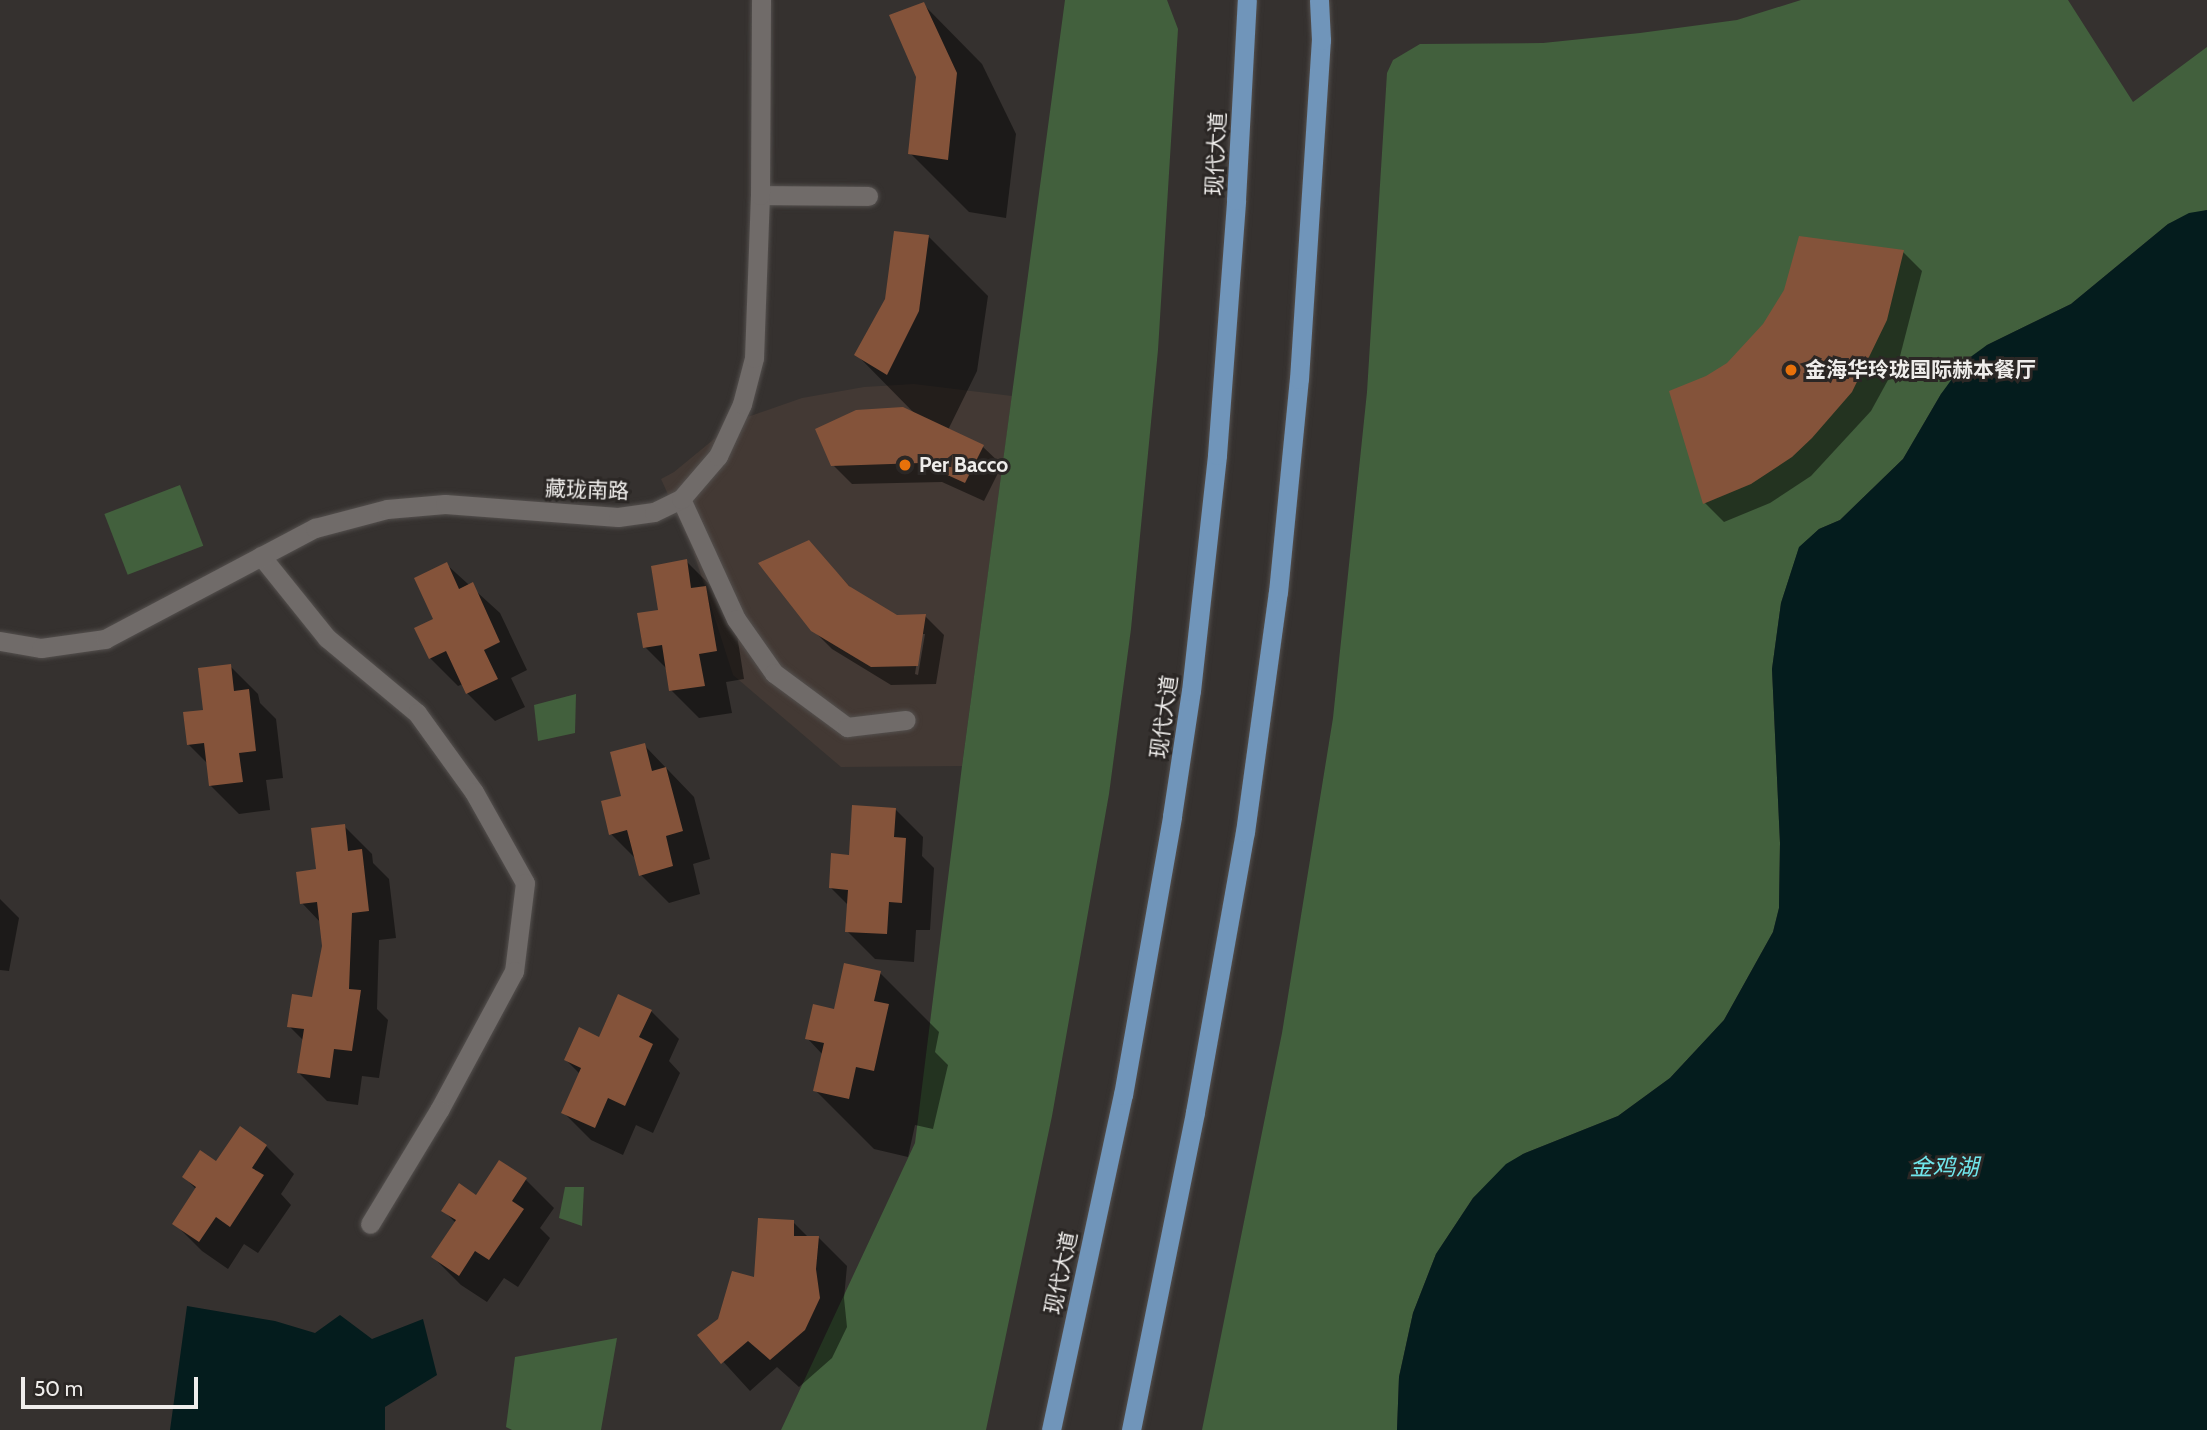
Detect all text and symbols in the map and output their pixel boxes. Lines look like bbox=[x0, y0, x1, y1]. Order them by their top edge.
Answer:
street label: 现代大道 bbox=[1201, 111, 1231, 197]
place label: 金海华玲珑国际赫本餐厅 bbox=[1805, 357, 2036, 383]
marker: 金海华玲珑国际赫本餐厅 bbox=[1783, 362, 1799, 378]
place label: Per Bacco bbox=[919, 452, 1008, 478]
marker: Per Bacco bbox=[897, 457, 913, 473]
street label: 藏珑南路 bbox=[545, 476, 629, 504]
street label: 现代大道 bbox=[1146, 674, 1182, 760]
water label: 金鸡湖 bbox=[1910, 1153, 1978, 1181]
street label: 现代大道 bbox=[1040, 1229, 1082, 1317]
scale bar bbox=[24, 1364, 201, 1408]
text: 50 m bbox=[34, 1376, 83, 1401]

